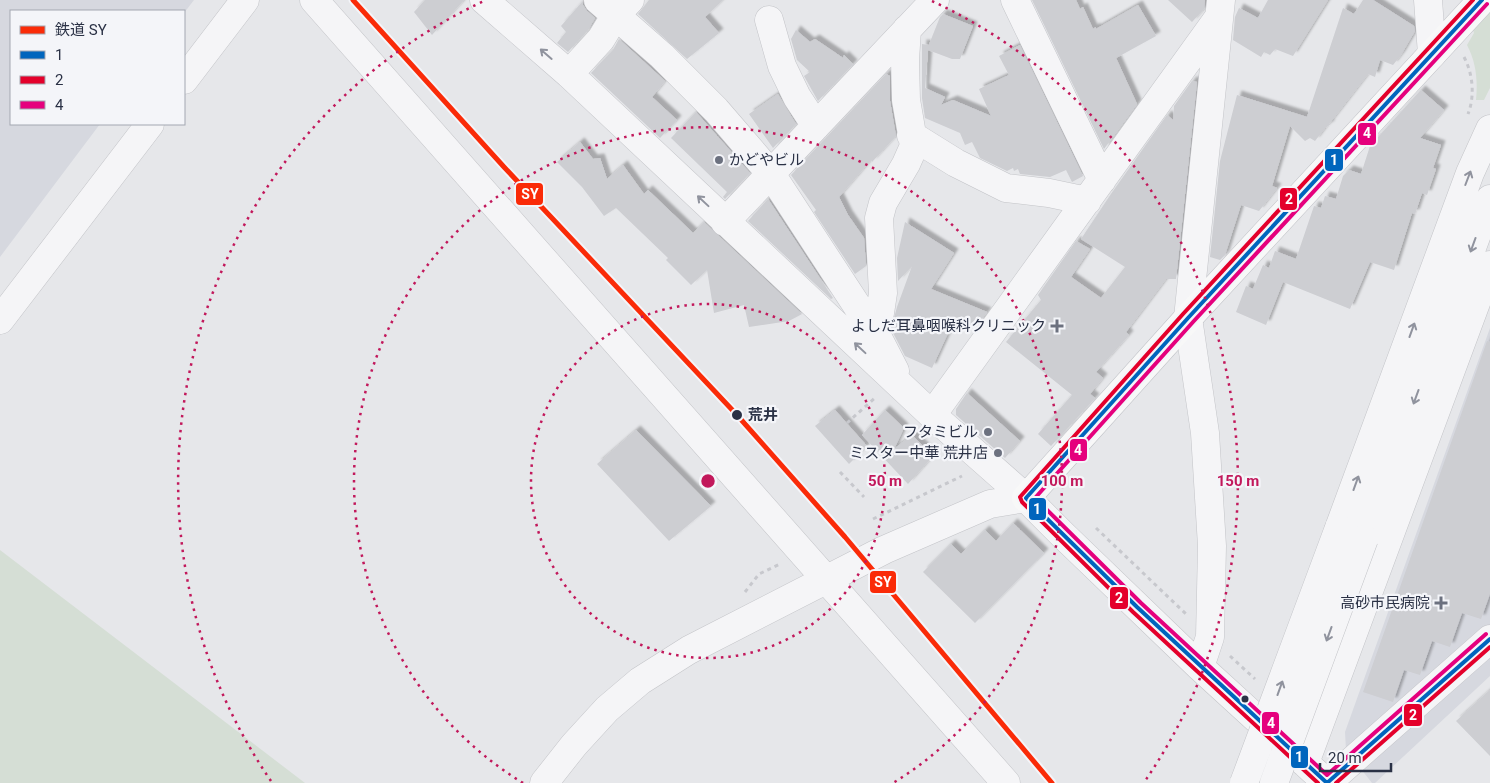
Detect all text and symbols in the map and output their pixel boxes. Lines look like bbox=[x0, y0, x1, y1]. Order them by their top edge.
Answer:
legend bbox=[10, 10, 185, 125]
text: 鉄道 SY bbox=[55, 21, 107, 39]
text: 1 bbox=[55, 46, 63, 64]
one-way arrow bbox=[540, 49, 553, 60]
text: 2 bbox=[55, 71, 63, 89]
text: 4 bbox=[55, 96, 64, 114]
line badge: 4 bbox=[1357, 122, 1377, 146]
text: 4 bbox=[1363, 125, 1371, 141]
line badge: 1 bbox=[1324, 148, 1344, 172]
place label: かどやビル bbox=[729, 151, 804, 169]
text: 1 bbox=[1330, 152, 1338, 168]
marker: かどやビル bbox=[713, 154, 725, 166]
one-way arrow bbox=[1464, 171, 1474, 186]
line badge: SY bbox=[515, 182, 544, 206]
text: SY bbox=[521, 186, 539, 202]
line badge: 2 bbox=[1279, 187, 1298, 211]
text: 2 bbox=[1285, 191, 1293, 207]
one-way arrow bbox=[697, 195, 710, 207]
one-way arrow bbox=[1468, 237, 1477, 252]
place label: よしだ耳鼻咽喉科クリニック bbox=[851, 317, 1046, 335]
marker: よしだ耳鼻咽喉科クリニック bbox=[1050, 319, 1064, 333]
one-way arrow bbox=[1408, 323, 1417, 338]
one-way arrow bbox=[854, 342, 867, 354]
one-way arrow bbox=[1411, 389, 1420, 405]
place label: 荒井 bbox=[748, 406, 778, 424]
marker: 荒井 bbox=[730, 408, 744, 422]
place label: フタミビル bbox=[903, 423, 978, 441]
marker: フタミビル bbox=[982, 426, 994, 438]
line badge: 4 bbox=[1069, 438, 1088, 462]
text: 4 bbox=[1074, 442, 1082, 458]
place label: ミスター中華 荒井店 bbox=[849, 444, 988, 462]
marker: ミスター中華 荒井店 bbox=[992, 447, 1004, 459]
centre of rings bbox=[699, 472, 717, 490]
text: 50 m bbox=[868, 472, 902, 490]
text: 100 m bbox=[1041, 472, 1083, 490]
text: 150 m bbox=[1217, 472, 1259, 490]
one-way arrow bbox=[1352, 475, 1361, 491]
line badge: 1 bbox=[1028, 497, 1047, 521]
text: 1 bbox=[1033, 501, 1041, 517]
line badge: SY bbox=[869, 570, 897, 594]
text: SY bbox=[874, 574, 892, 590]
line badge: 2 bbox=[1109, 586, 1129, 610]
text: 2 bbox=[1115, 590, 1123, 606]
place label: 高砂市民病院 bbox=[1340, 594, 1430, 612]
marker: 高砂市民病院 bbox=[1434, 596, 1448, 610]
one-way arrow bbox=[1324, 625, 1333, 641]
one-way arrow bbox=[1276, 681, 1285, 696]
unlabelled marker bbox=[1240, 694, 1250, 704]
line badge: 2 bbox=[1403, 703, 1423, 727]
text: 2 bbox=[1409, 707, 1417, 723]
line badge: 4 bbox=[1261, 711, 1280, 735]
text: 4 bbox=[1267, 715, 1275, 731]
scale bar bbox=[1320, 740, 1391, 772]
line badge: 1 bbox=[1290, 745, 1309, 769]
text: 1 bbox=[1295, 749, 1303, 765]
text: 20 m bbox=[1328, 749, 1362, 767]

